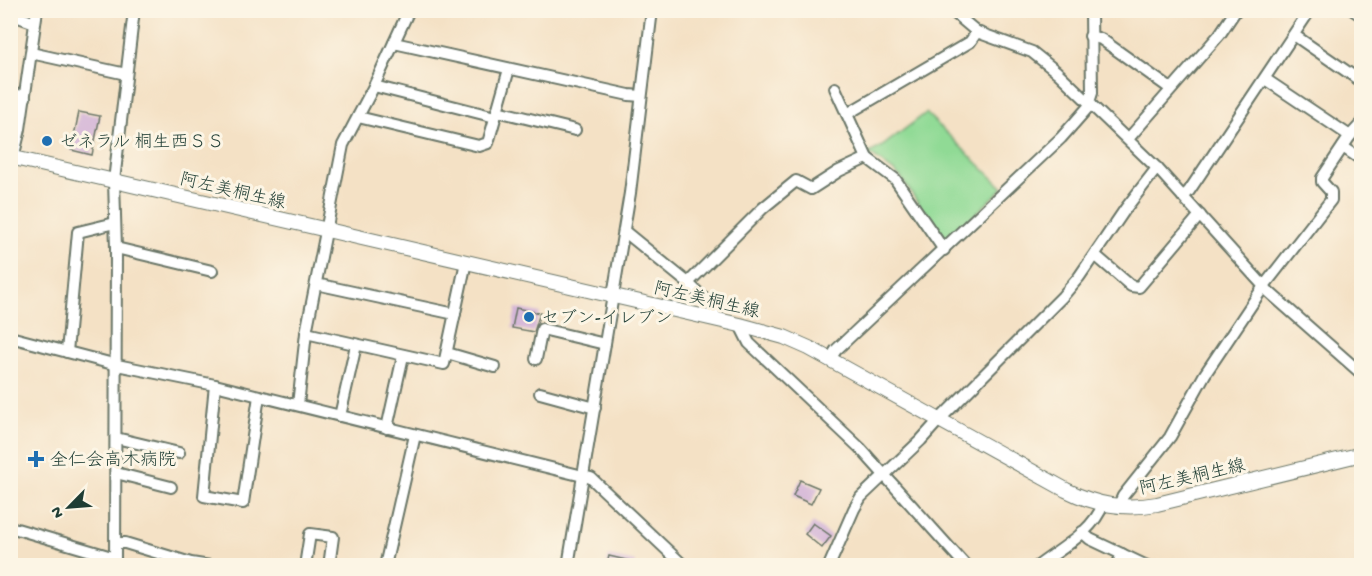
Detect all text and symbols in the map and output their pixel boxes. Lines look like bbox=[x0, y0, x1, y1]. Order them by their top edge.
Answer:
place label: ゼネラル 桐生西ＳＳ bbox=[59, 132, 225, 154]
marker: ゼネラル 桐生西ＳＳ bbox=[40, 134, 54, 148]
street label: 阿左美桐生線 bbox=[177, 169, 288, 215]
street label: 阿左美桐生線 bbox=[651, 278, 762, 324]
place label: セブン-イレブン bbox=[541, 308, 673, 330]
marker: セブン-イレブン bbox=[522, 310, 536, 324]
marker: 全仁会高木病院 bbox=[27, 450, 45, 468]
place label: 全仁会高木病院 bbox=[50, 450, 176, 472]
street label: 阿左美桐生線 bbox=[1137, 455, 1248, 501]
north arrow bbox=[39, 477, 99, 537]
text: N bbox=[48, 503, 69, 521]

